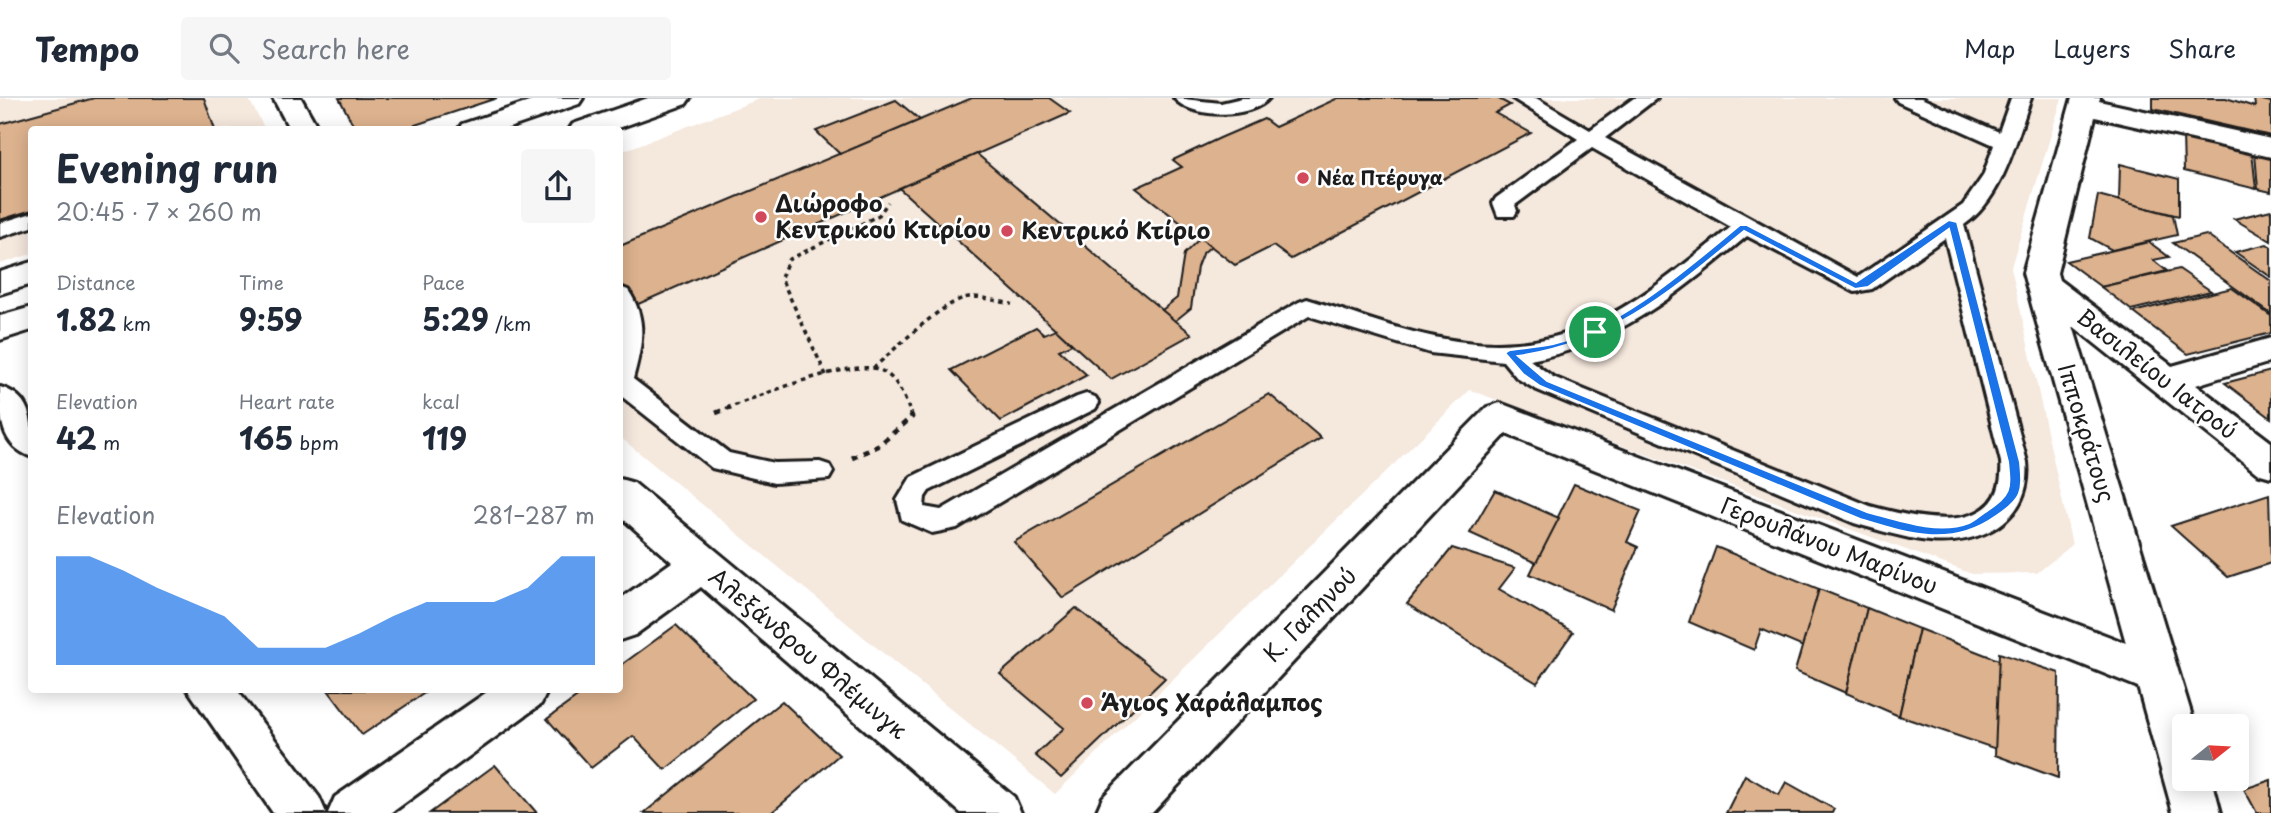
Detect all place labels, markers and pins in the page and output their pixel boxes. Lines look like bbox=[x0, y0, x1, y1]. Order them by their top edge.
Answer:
place label: Νέα Πτέρυγα bbox=[1317, 163, 1443, 191]
marker: Νέα Πτέρυγα bbox=[1295, 170, 1311, 186]
place label: Διώροφο Κεντρικού Κτιρίου bbox=[775, 185, 991, 246]
marker: Διώροφο Κεντρικού Κτιρίου bbox=[753, 209, 769, 225]
place label: Κεντρικό Κτίριο bbox=[1021, 212, 1210, 247]
marker: Κεντρικό Κτίριο bbox=[999, 223, 1015, 239]
pin bbox=[1565, 302, 1625, 362]
place label: Άγιος Χαράλαμπος bbox=[1101, 684, 1323, 719]
marker: Άγιος Χαράλαμπος bbox=[1079, 695, 1095, 711]

